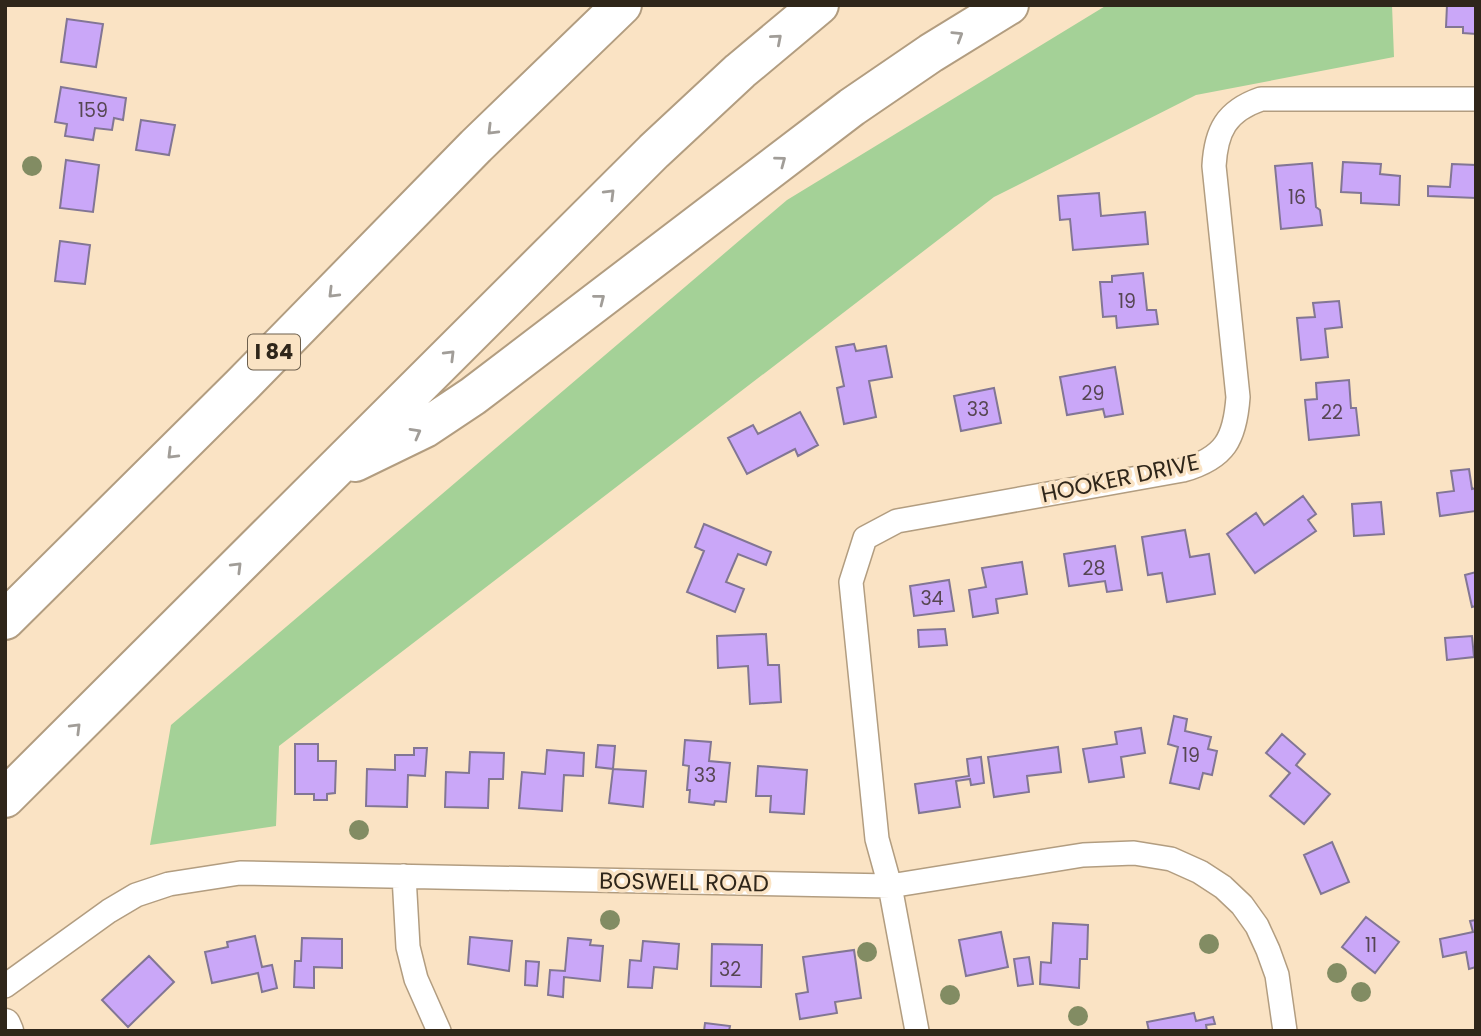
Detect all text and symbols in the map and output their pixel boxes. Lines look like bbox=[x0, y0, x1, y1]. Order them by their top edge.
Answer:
one-way arrow bbox=[950, 32, 963, 45]
one-way arrow bbox=[769, 35, 782, 47]
house number: 159 bbox=[78, 97, 108, 124]
one-way arrow bbox=[488, 122, 500, 134]
one-way arrow bbox=[773, 157, 785, 169]
house number: 16 bbox=[1288, 184, 1306, 211]
one-way arrow bbox=[602, 189, 615, 202]
one-way arrow bbox=[328, 284, 341, 297]
house number: 19 bbox=[1118, 288, 1136, 315]
one-way arrow bbox=[592, 294, 604, 307]
road number: I 84 bbox=[248, 334, 300, 370]
one-way arrow bbox=[441, 350, 454, 363]
house number: 29 bbox=[1082, 380, 1104, 407]
house number: 33 bbox=[967, 396, 989, 423]
house number: 22 bbox=[1321, 399, 1343, 426]
one-way arrow bbox=[409, 427, 421, 441]
one-way arrow bbox=[168, 445, 181, 458]
street label: HOOKER DRIVE bbox=[1038, 446, 1202, 510]
house number: 28 bbox=[1083, 555, 1105, 582]
one-way arrow bbox=[229, 563, 241, 575]
house number: 34 bbox=[920, 585, 944, 612]
one-way arrow bbox=[68, 723, 81, 736]
house number: 19 bbox=[1182, 742, 1200, 769]
house number: 33 bbox=[694, 762, 716, 789]
street label: BOSWELL ROAD bbox=[599, 865, 769, 899]
house number: 11 bbox=[1365, 932, 1377, 959]
house number: 32 bbox=[719, 956, 741, 983]

